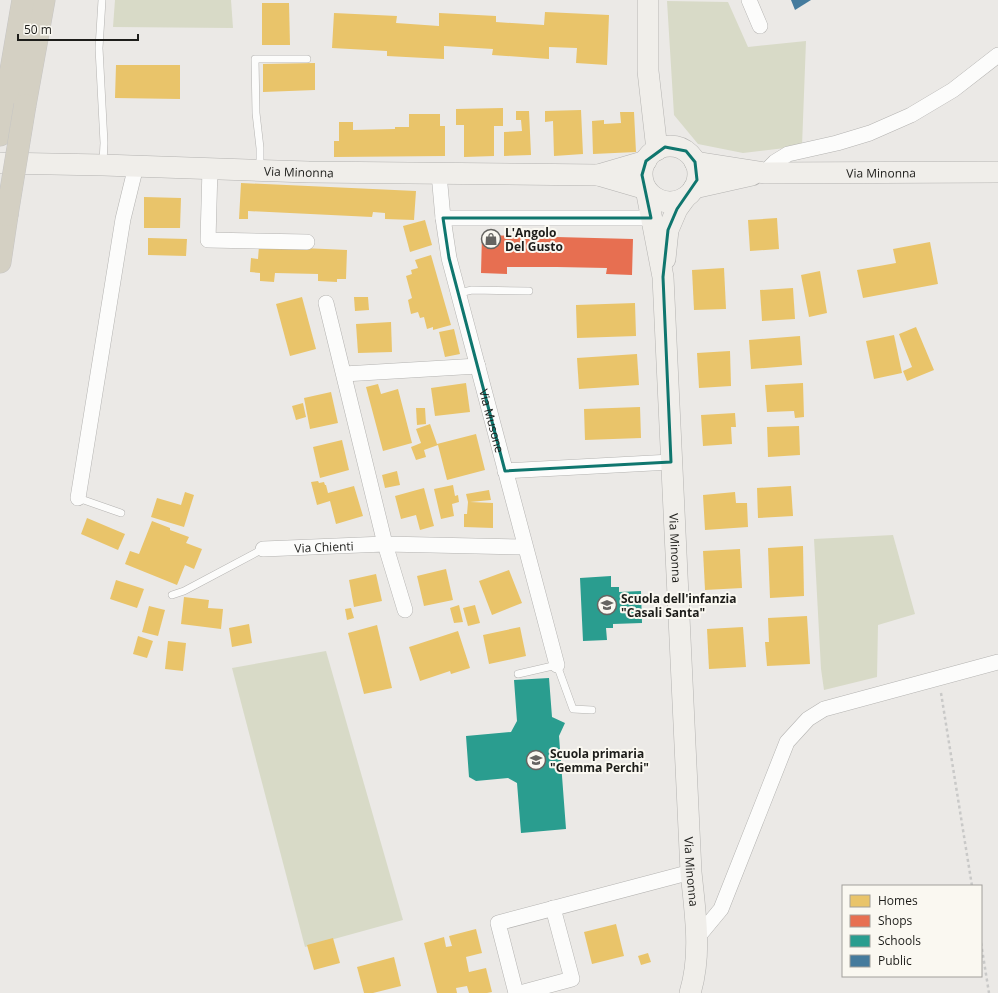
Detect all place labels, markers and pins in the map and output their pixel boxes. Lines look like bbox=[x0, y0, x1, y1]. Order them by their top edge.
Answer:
place label: L'Angolo Del Gusto bbox=[505, 224, 563, 255]
shop icon: L'Angolo Del Gusto bbox=[480, 228, 502, 250]
place label: Scuola dell'infanzia "Casali Santa" bbox=[621, 590, 736, 621]
school or university icon: Scuola dell'infanzia "Casali Santa" bbox=[596, 594, 618, 616]
place label: Scuola primaria "Gemma Perchi" bbox=[550, 745, 649, 776]
school or university icon: Scuola primaria "Gemma Perchi" bbox=[525, 749, 547, 771]

